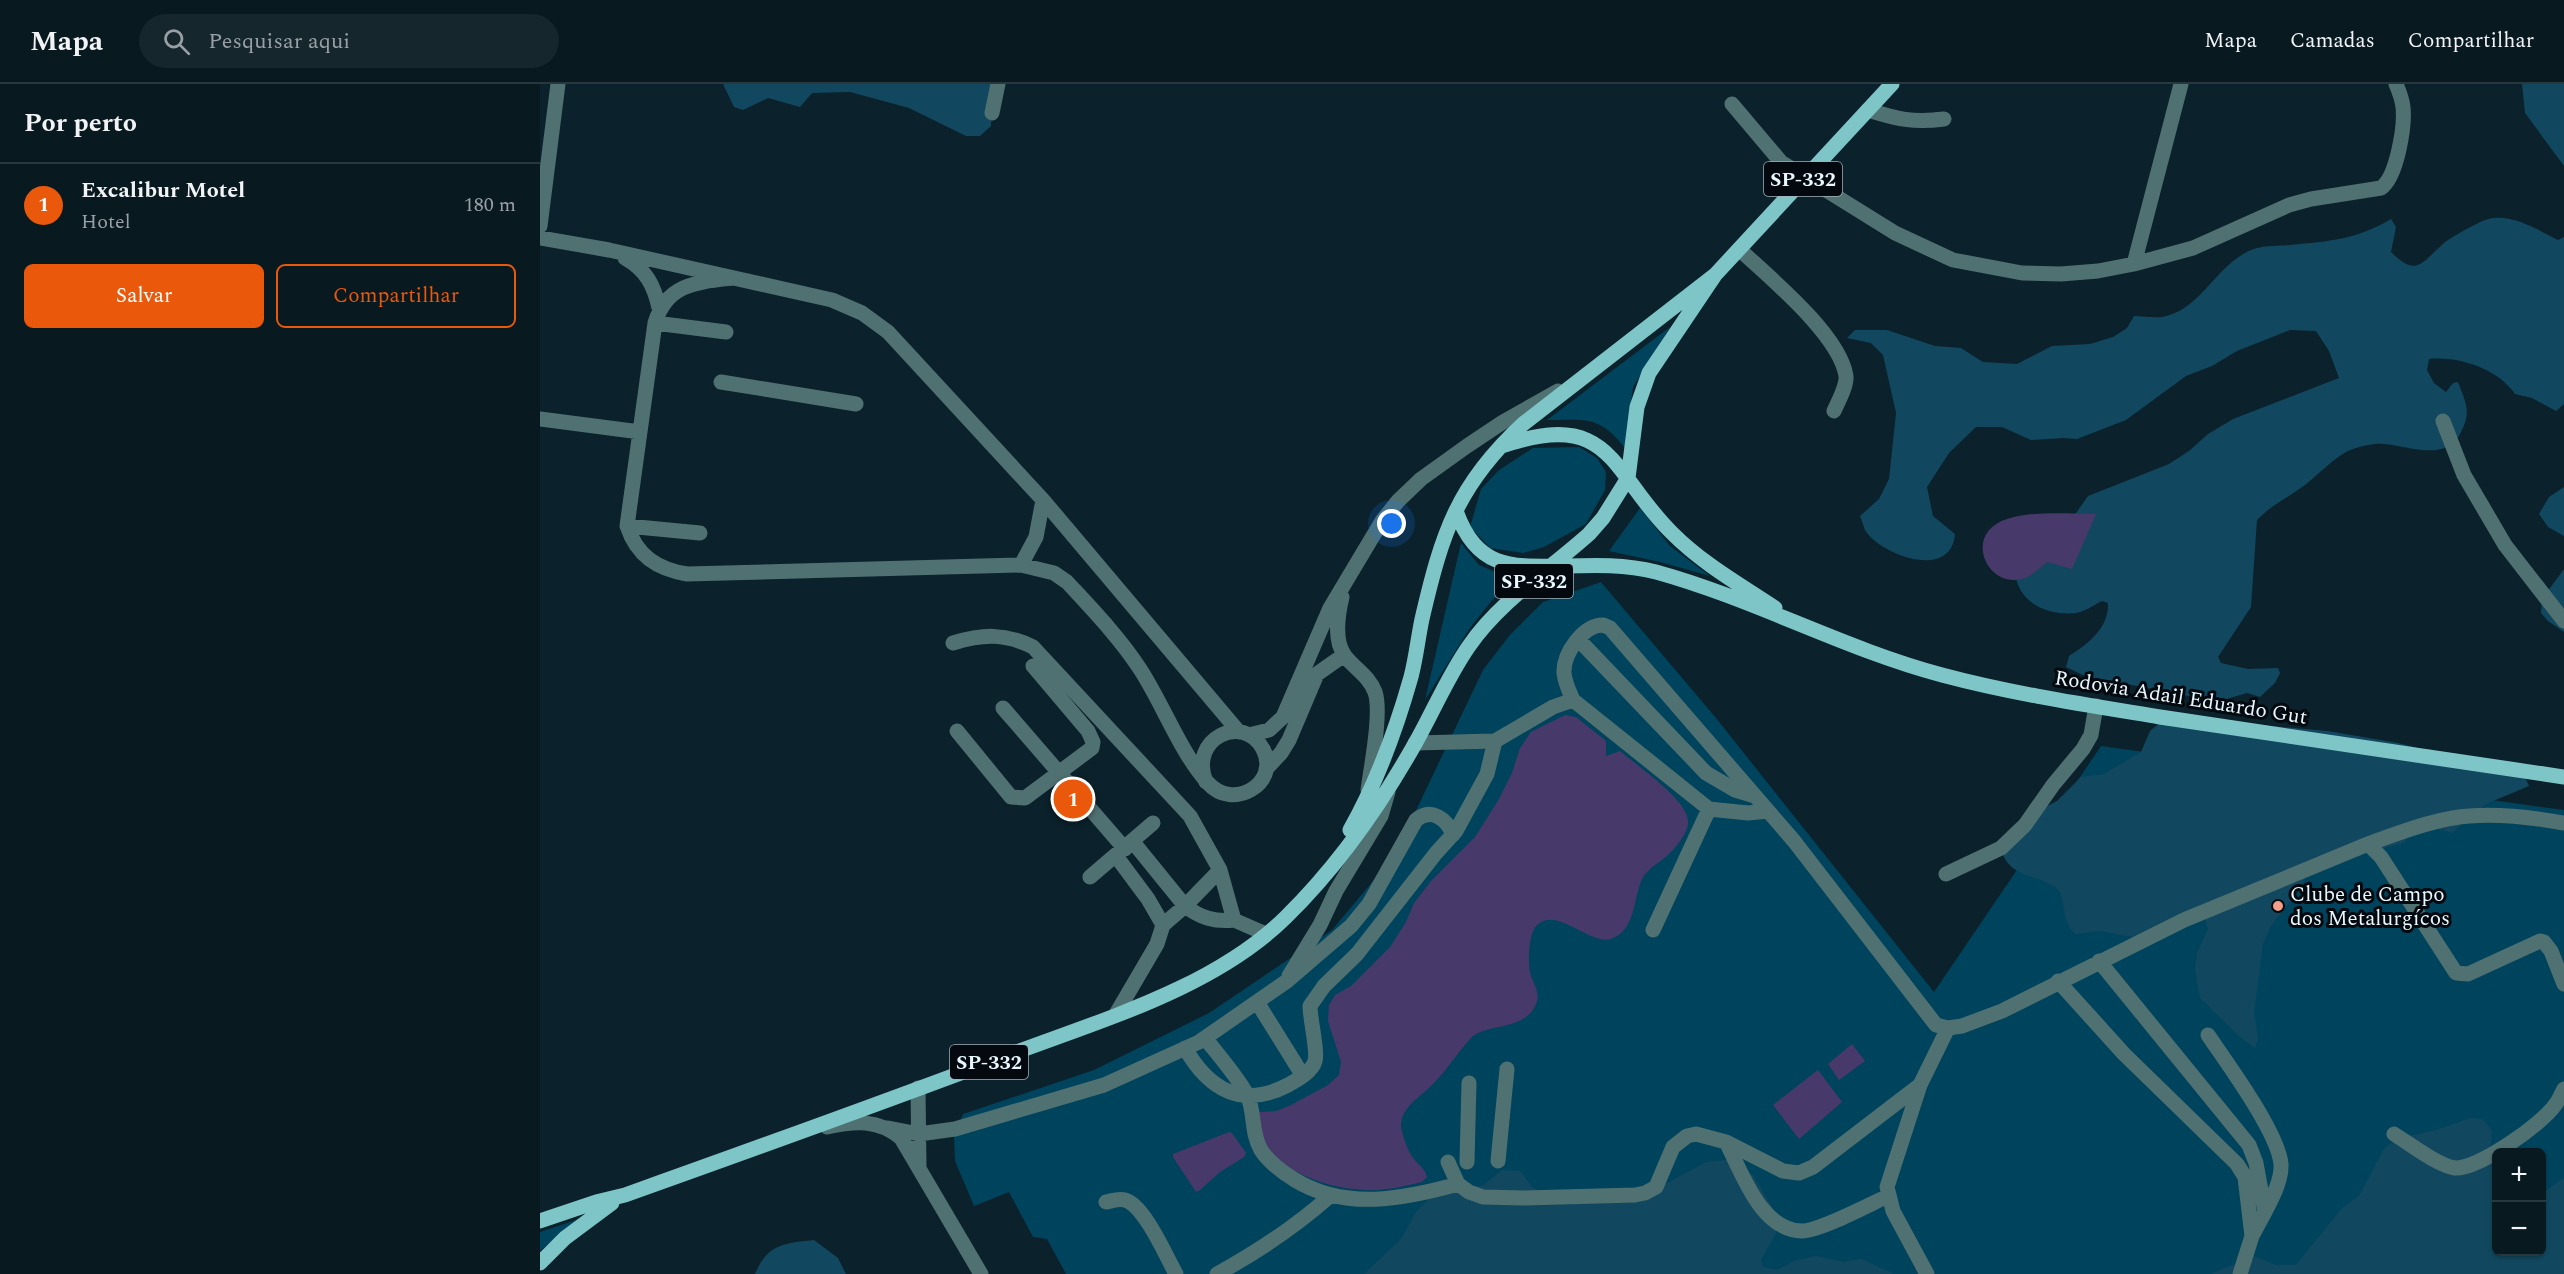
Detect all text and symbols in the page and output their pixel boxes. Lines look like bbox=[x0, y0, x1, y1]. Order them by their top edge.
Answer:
search box bbox=[139, 14, 559, 68]
text: Mapa bbox=[30, 20, 103, 63]
icon: search bbox=[160, 25, 193, 58]
text: Pesquisar aqui bbox=[208, 25, 350, 58]
text: Mapa bbox=[2204, 25, 2257, 57]
text: Camadas bbox=[2290, 25, 2375, 57]
text: Compartilhar bbox=[2408, 25, 2534, 57]
text: Por perto bbox=[24, 103, 137, 143]
road number: SP-332 bbox=[1764, 162, 1842, 196]
text: Excalibur Motel bbox=[81, 174, 245, 207]
text: 1 bbox=[38, 190, 49, 220]
text: 180 m bbox=[464, 190, 516, 220]
text: Hotel bbox=[81, 207, 131, 237]
button: Salvar bbox=[24, 264, 264, 328]
button: Compartilhar bbox=[276, 264, 516, 328]
your location bbox=[1377, 509, 1406, 538]
road number: SP-332 bbox=[1495, 564, 1573, 598]
street label: Rodovia Adail Eduardo Gut bbox=[2052, 662, 2309, 734]
pin: 1 bbox=[1054, 776, 1092, 822]
place label: Clube de Campo dos Metalurgícos bbox=[2290, 879, 2450, 935]
marker: Clube de Campo dos Metalurgícos bbox=[2271, 899, 2285, 913]
road number: SP-332 bbox=[950, 1045, 1028, 1079]
map controls bbox=[2492, 1148, 2546, 1256]
button: + bbox=[2492, 1148, 2546, 1202]
button: − bbox=[2492, 1202, 2546, 1256]

